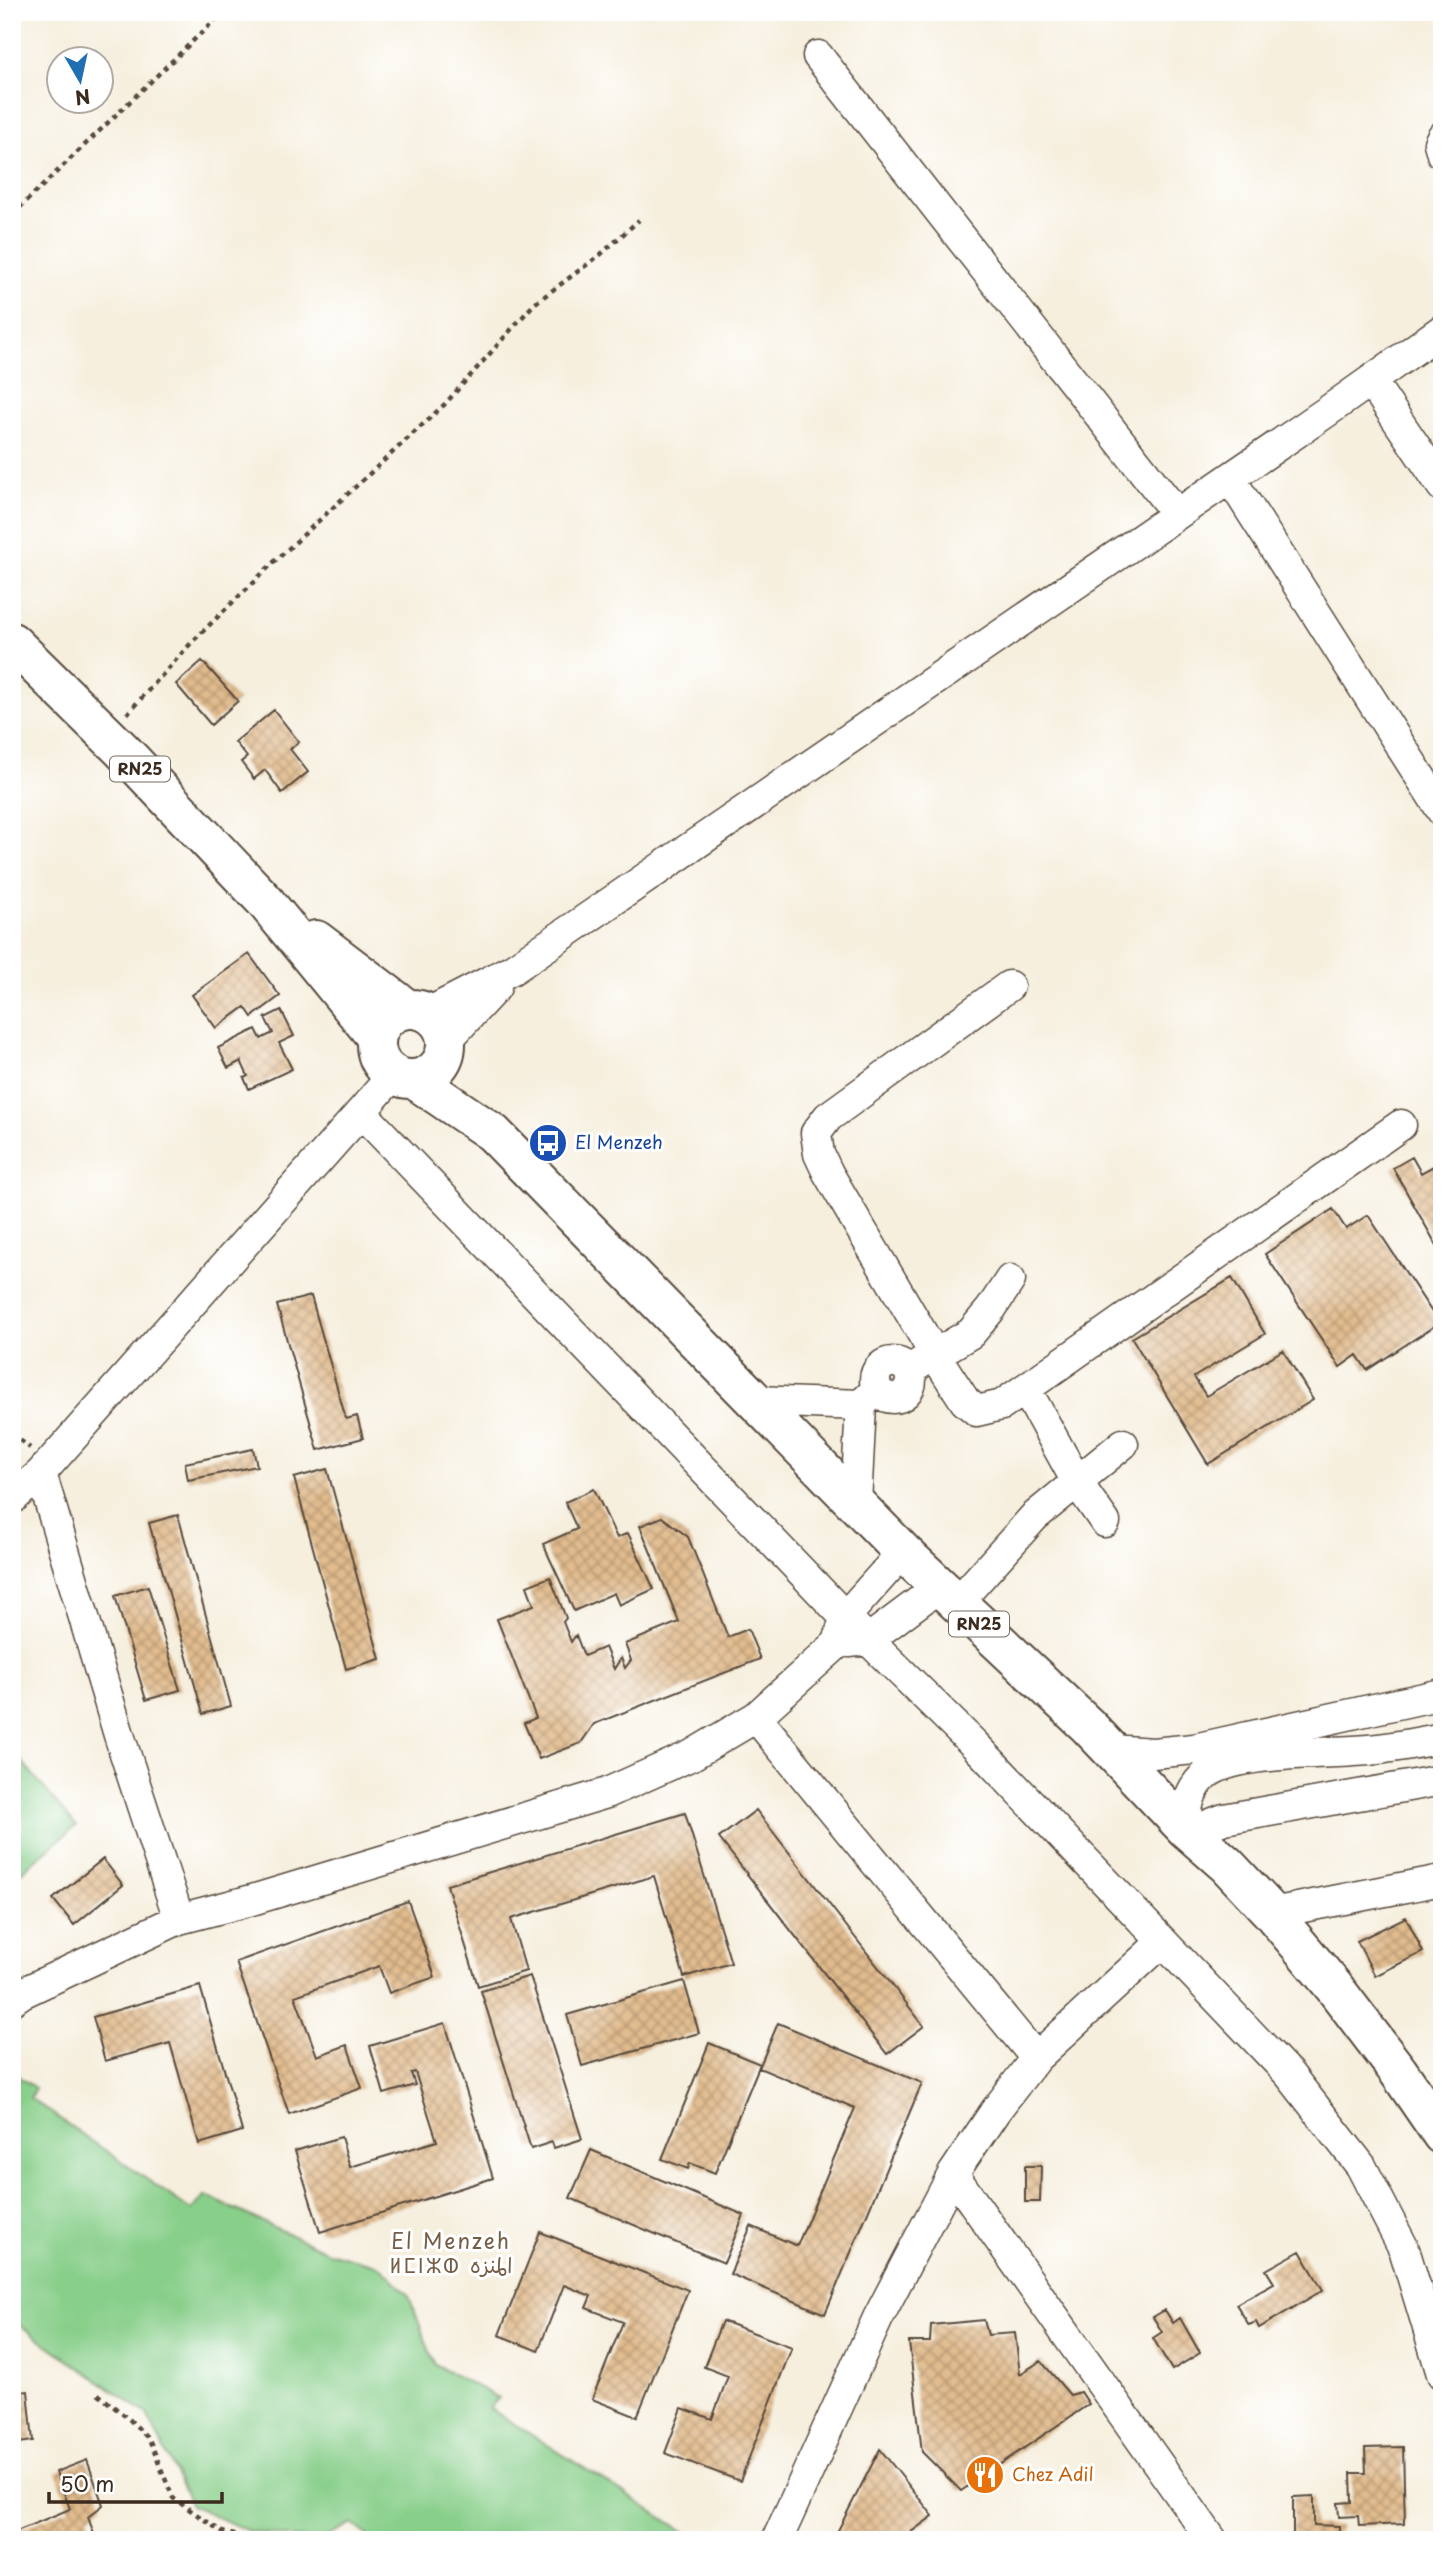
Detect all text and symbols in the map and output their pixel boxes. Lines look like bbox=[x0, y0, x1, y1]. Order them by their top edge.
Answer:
north arrow bbox=[46, 46, 116, 116]
text: N bbox=[73, 83, 92, 113]
road number: RN25 bbox=[110, 756, 170, 782]
bus stop icon: El Menzeh bbox=[527, 1122, 569, 1164]
place label: El Menzeh bbox=[575, 1128, 663, 1155]
road number: RN25 bbox=[949, 1612, 1009, 1636]
district label: El Menzeh ⵍⵎⵏⵣⵀ المنزه bbox=[390, 2224, 512, 2280]
restaurant icon: Chez Adil bbox=[964, 2454, 1006, 2496]
place label: Chez Adil bbox=[1012, 2460, 1094, 2487]
scale bar bbox=[49, 2461, 222, 2505]
text: 50 m bbox=[60, 2467, 114, 2499]

